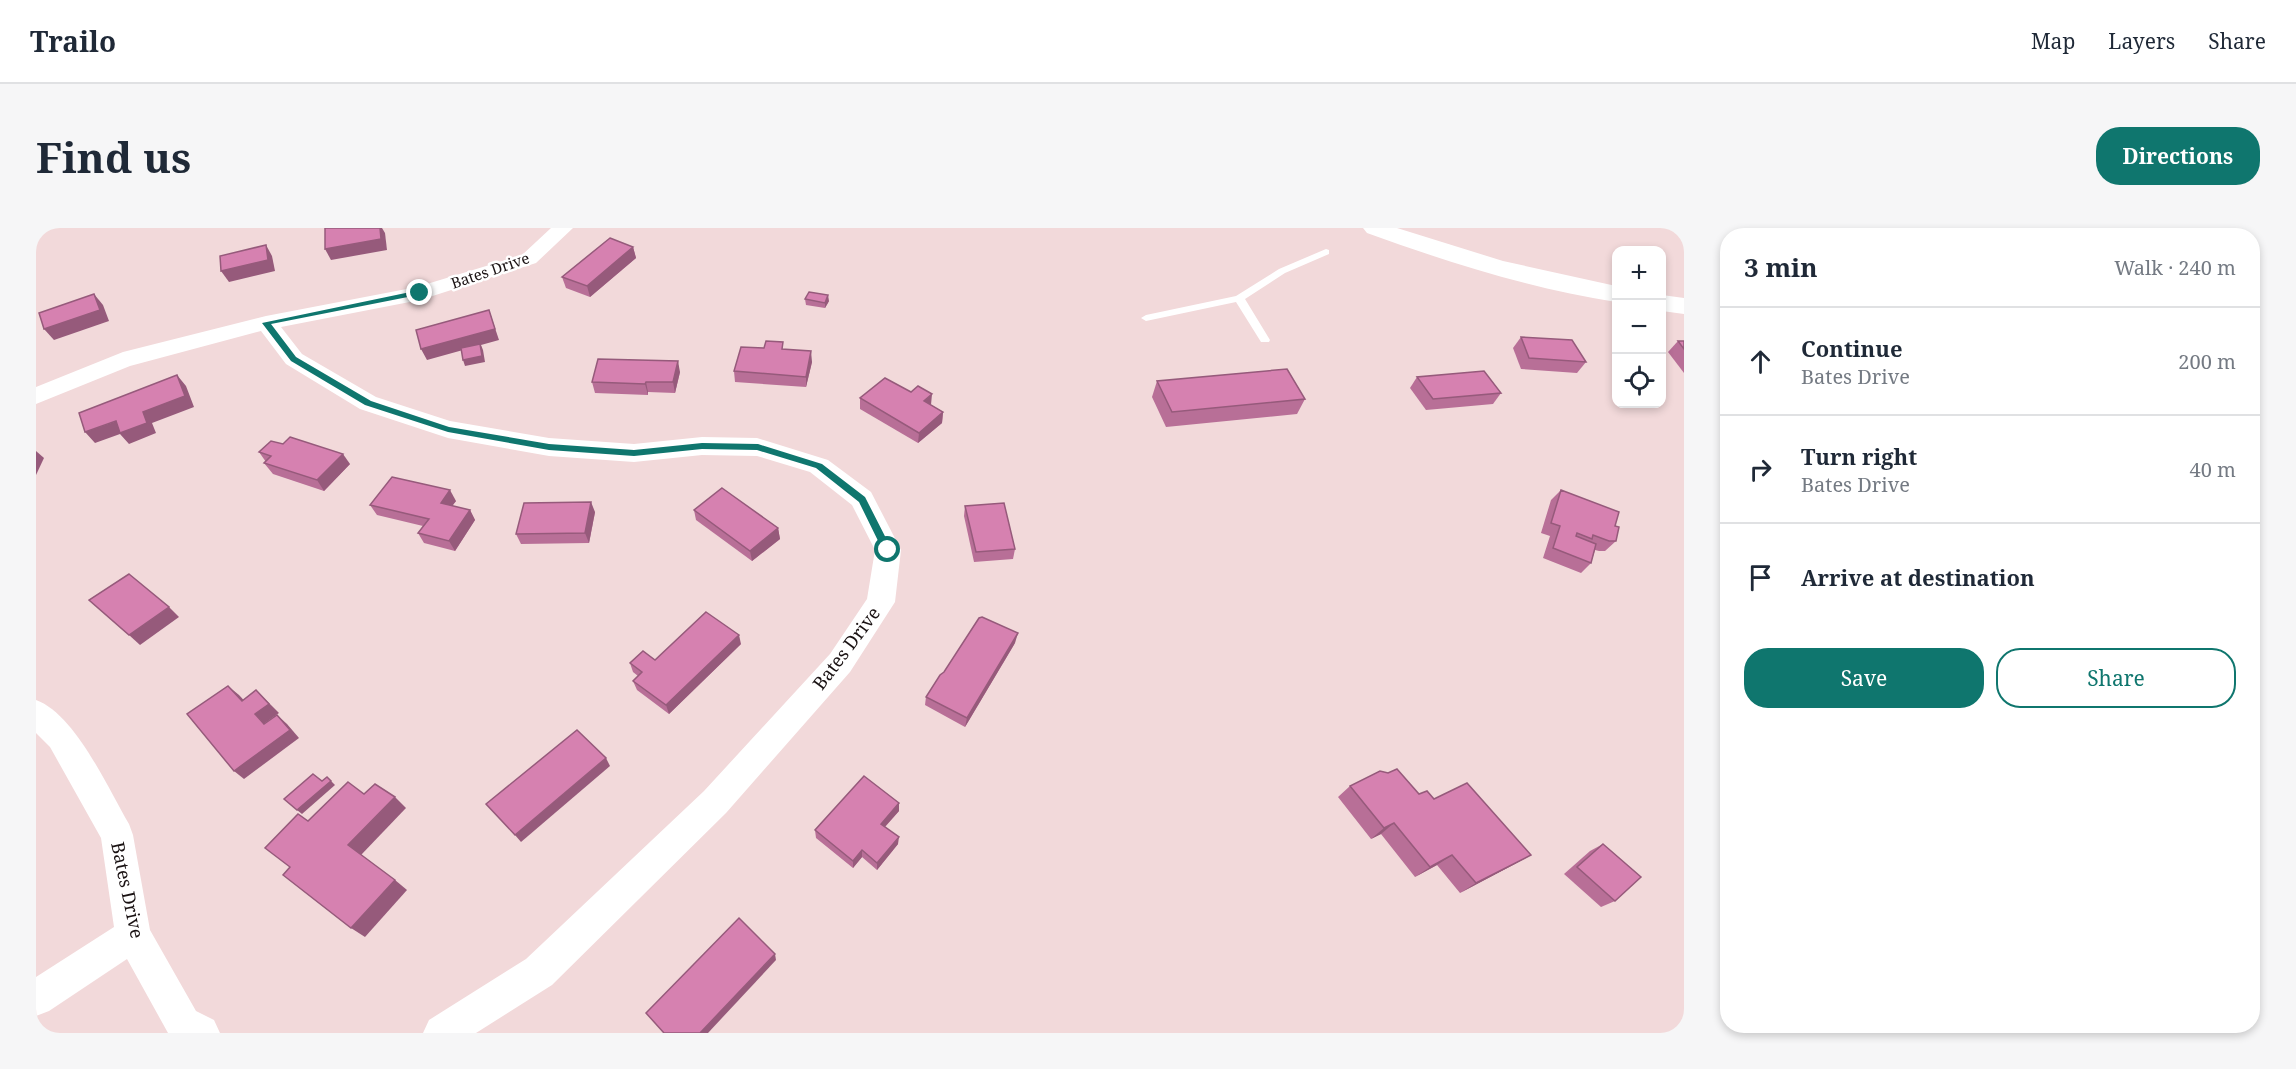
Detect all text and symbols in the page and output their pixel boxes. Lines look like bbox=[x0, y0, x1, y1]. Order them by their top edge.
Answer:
text: Trailo bbox=[30, 22, 116, 60]
text: Map bbox=[2031, 27, 2075, 55]
text: Layers bbox=[2108, 27, 2175, 55]
text: Share bbox=[2208, 27, 2266, 55]
button: Directions bbox=[2096, 127, 2260, 185]
text: Find us bbox=[36, 128, 191, 185]
map controls bbox=[1612, 246, 1666, 408]
button: + bbox=[1612, 246, 1666, 300]
street label: Bates Drive bbox=[448, 247, 532, 293]
text: 3 min bbox=[1744, 249, 1818, 285]
text: Walk · 240 m bbox=[2114, 254, 2236, 281]
route end bbox=[406, 279, 432, 305]
button: − bbox=[1612, 300, 1666, 354]
text: Continue bbox=[1801, 333, 1903, 363]
icon: ahead bbox=[1744, 345, 1777, 378]
text: 200 m bbox=[2178, 348, 2236, 375]
button: locate bbox=[1612, 354, 1666, 408]
text: Bates Drive bbox=[1801, 363, 1910, 390]
text: Turn right bbox=[1801, 441, 1917, 471]
icon: right bbox=[1744, 453, 1777, 486]
text: 40 m bbox=[2190, 456, 2236, 483]
text: Bates Drive bbox=[1801, 471, 1910, 498]
route start bbox=[874, 536, 900, 562]
icon: arrive bbox=[1744, 561, 1777, 594]
text: Arrive at destination bbox=[1801, 562, 2035, 592]
street label: Bates Drive bbox=[807, 602, 885, 694]
button: Save bbox=[1744, 648, 1984, 708]
button: Share bbox=[1996, 648, 2236, 708]
street label: Bates Drive bbox=[106, 840, 150, 940]

